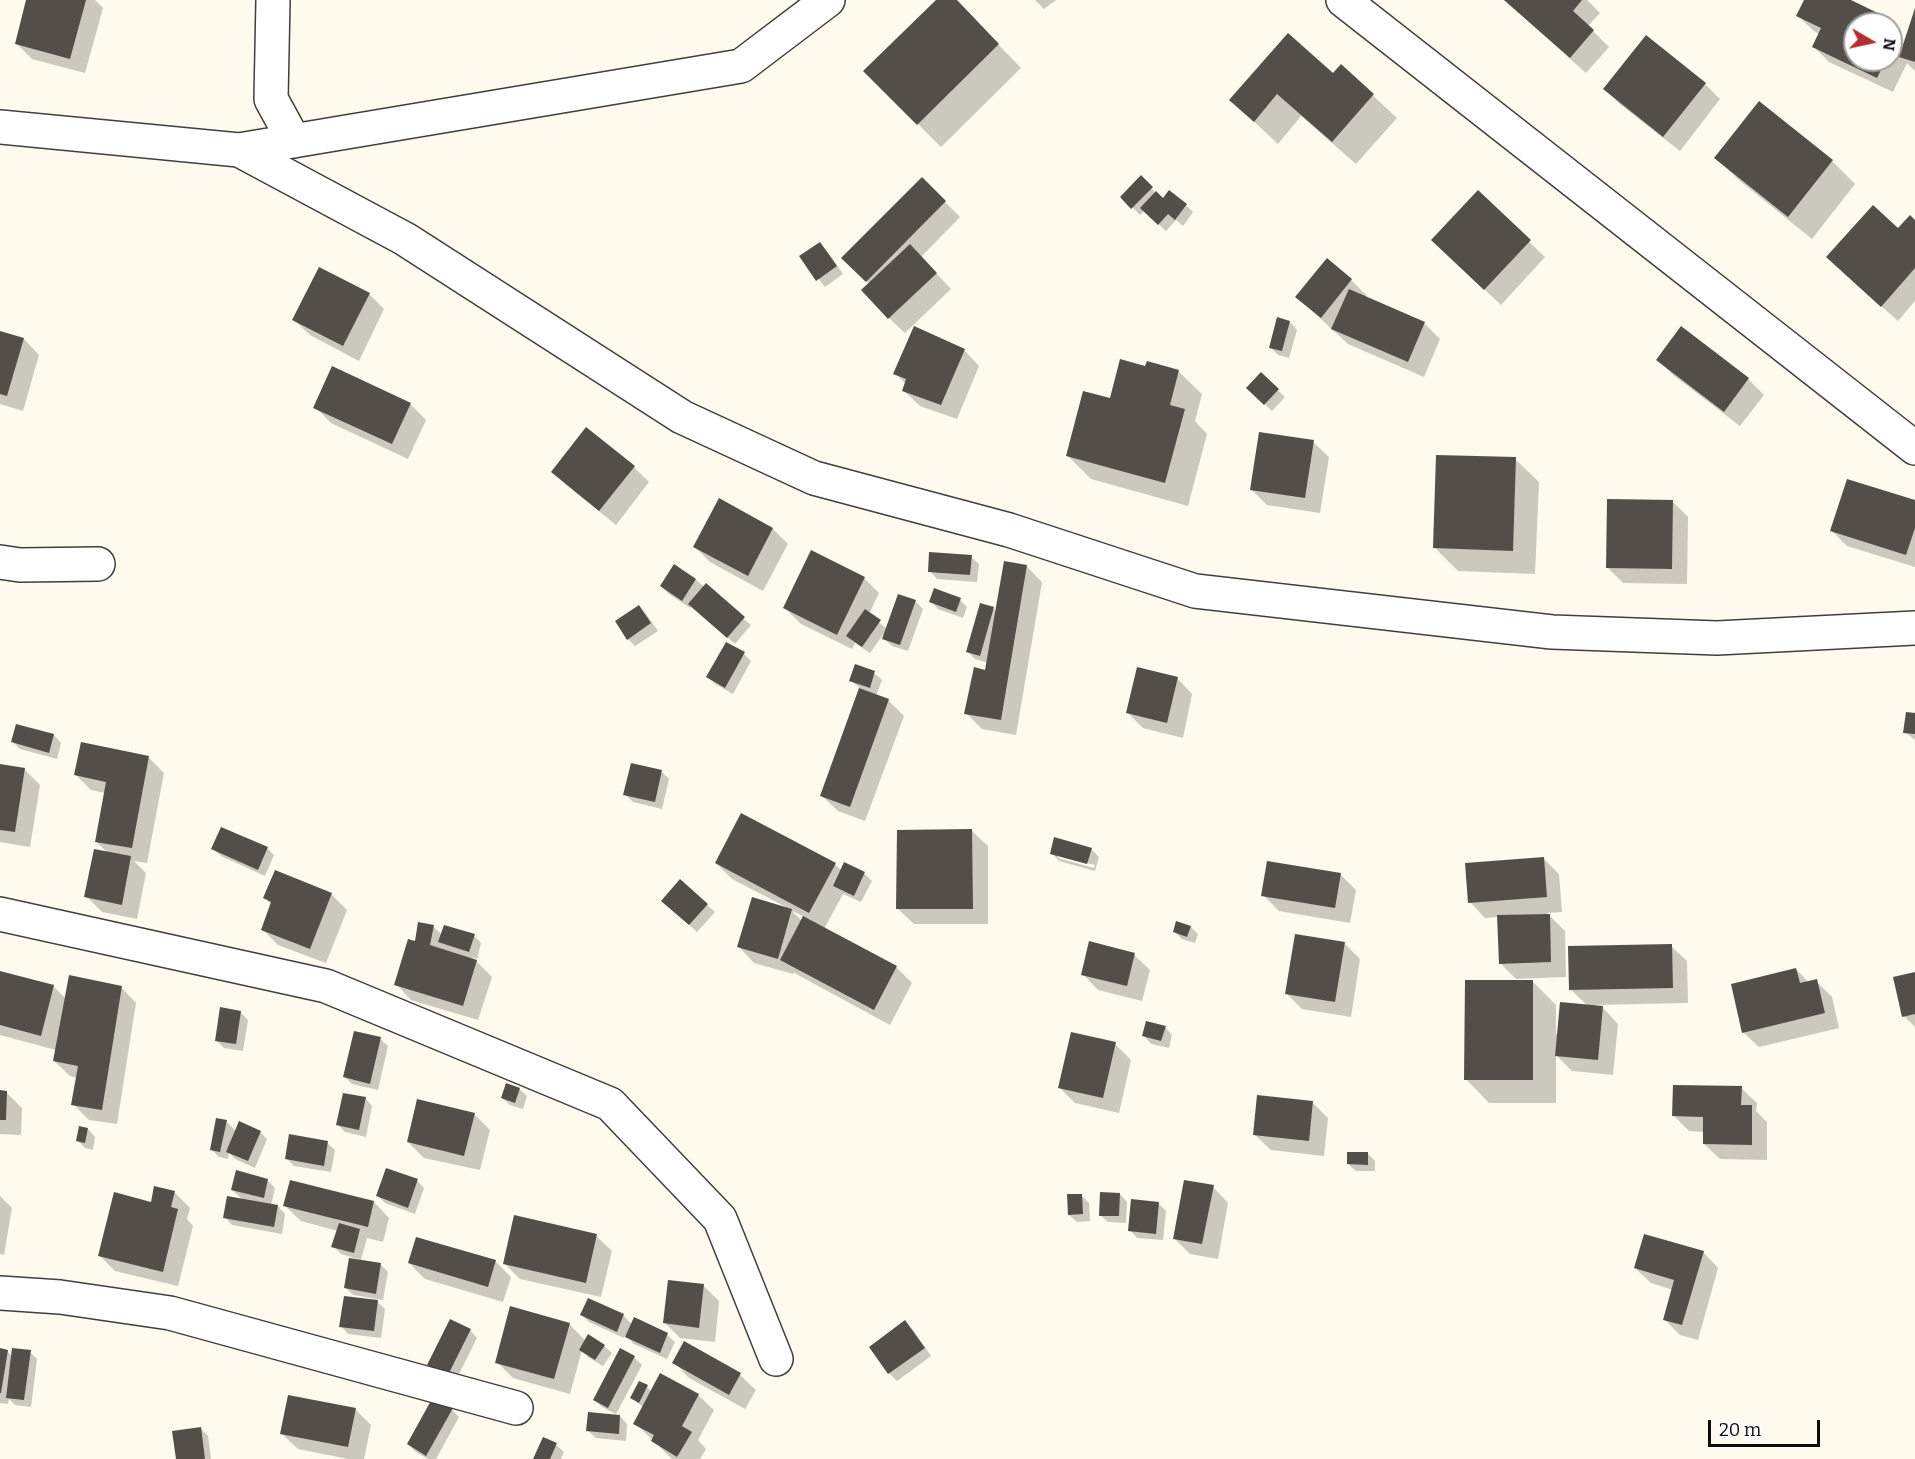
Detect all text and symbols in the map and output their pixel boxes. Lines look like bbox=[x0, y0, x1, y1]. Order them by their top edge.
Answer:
north arrow bbox=[1843, 12, 1903, 72]
text: N bbox=[1879, 37, 1900, 52]
scale bar bbox=[1711, 1408, 1824, 1446]
text: 20 m bbox=[1719, 1419, 1761, 1441]

